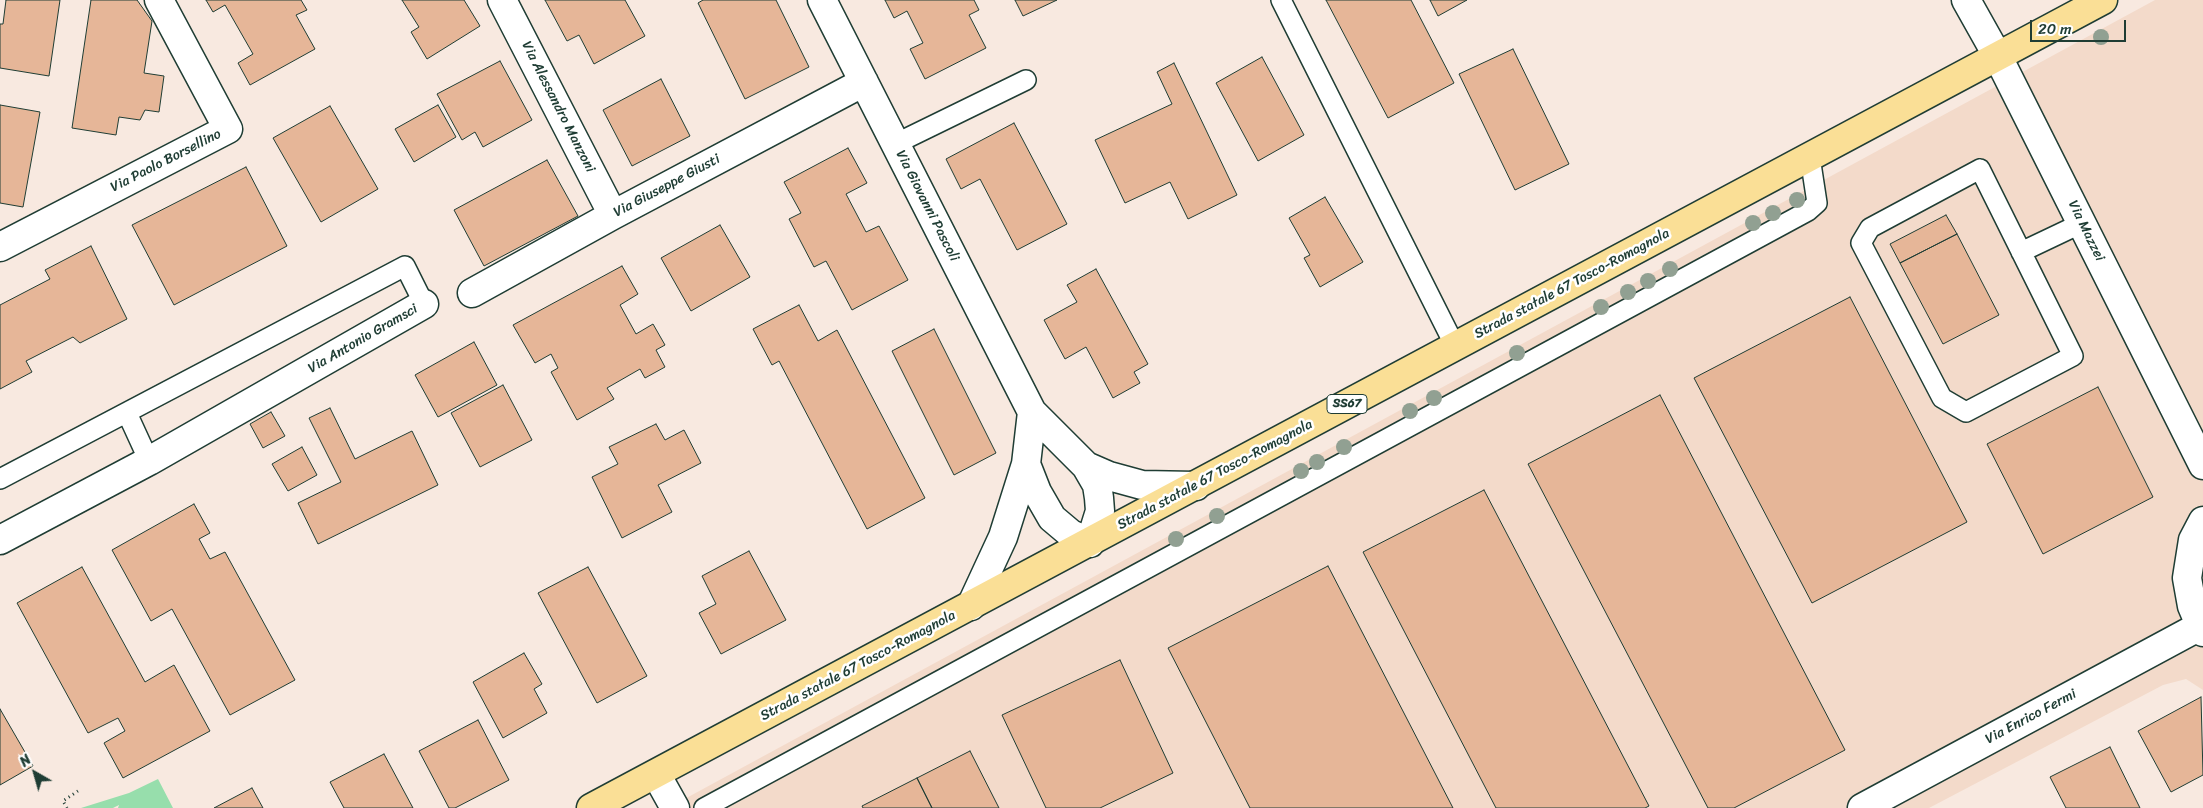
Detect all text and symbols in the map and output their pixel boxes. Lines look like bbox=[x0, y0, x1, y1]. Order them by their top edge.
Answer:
scale bar bbox=[2033, 10, 2129, 42]
text: 20 m bbox=[2038, 16, 2072, 42]
street label: Via Alessandro Manzoni bbox=[518, 39, 598, 175]
street label: Via Paolo Borsellino bbox=[108, 126, 224, 196]
street label: Via Giovanni Pascoli bbox=[892, 148, 962, 264]
street label: Via Giuseppe Giusti bbox=[611, 151, 723, 221]
street label: Via Mazzei bbox=[2064, 198, 2108, 264]
street label: Strada statale 67 Tosco-Romagnola bbox=[1472, 225, 1672, 343]
street label: Via Antonio Gramsci bbox=[305, 301, 421, 377]
road number: SS67 bbox=[1327, 394, 1367, 414]
street label: Strada statale 67 Tosco-Romagnola bbox=[1115, 416, 1315, 534]
street label: Strada statale 67 Tosco-Romagnola bbox=[758, 607, 958, 725]
street label: Via Enrico Fermi bbox=[1983, 686, 2079, 748]
north arrow bbox=[10, 748, 60, 798]
text: N bbox=[14, 748, 37, 774]

